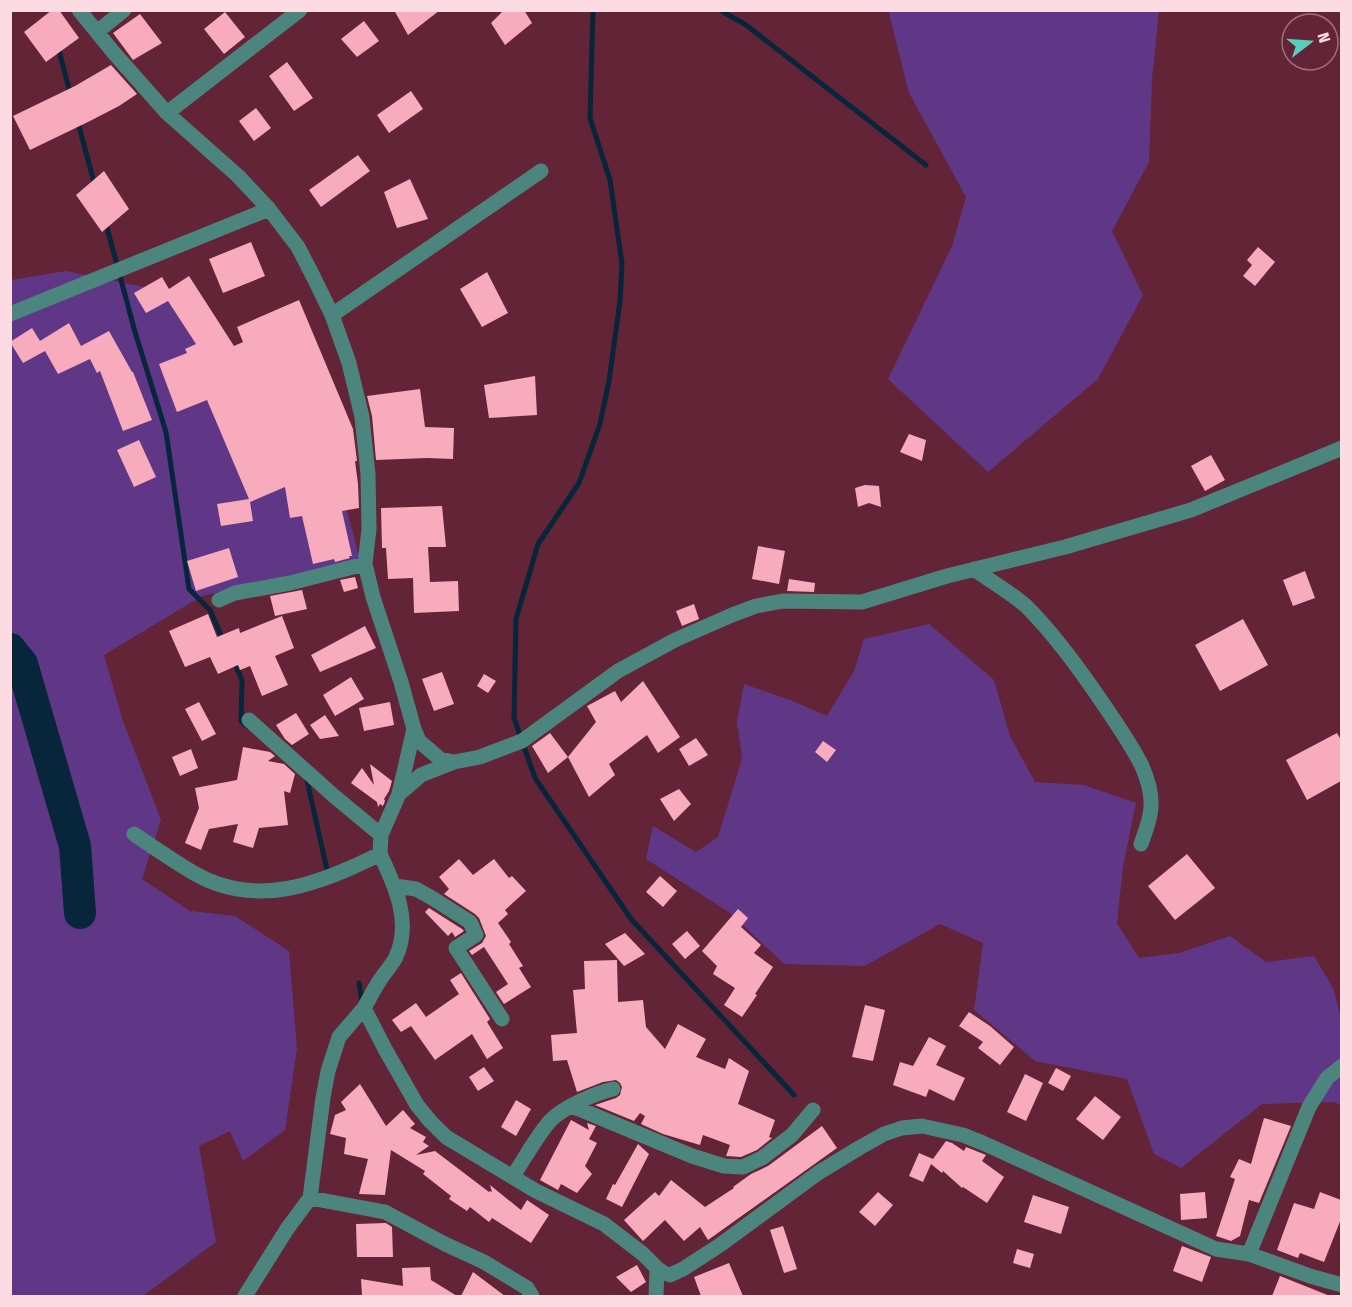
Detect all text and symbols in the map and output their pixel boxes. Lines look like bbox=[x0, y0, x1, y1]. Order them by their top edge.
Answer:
north arrow bbox=[1280, 12, 1340, 72]
text: N bbox=[1313, 30, 1334, 45]

